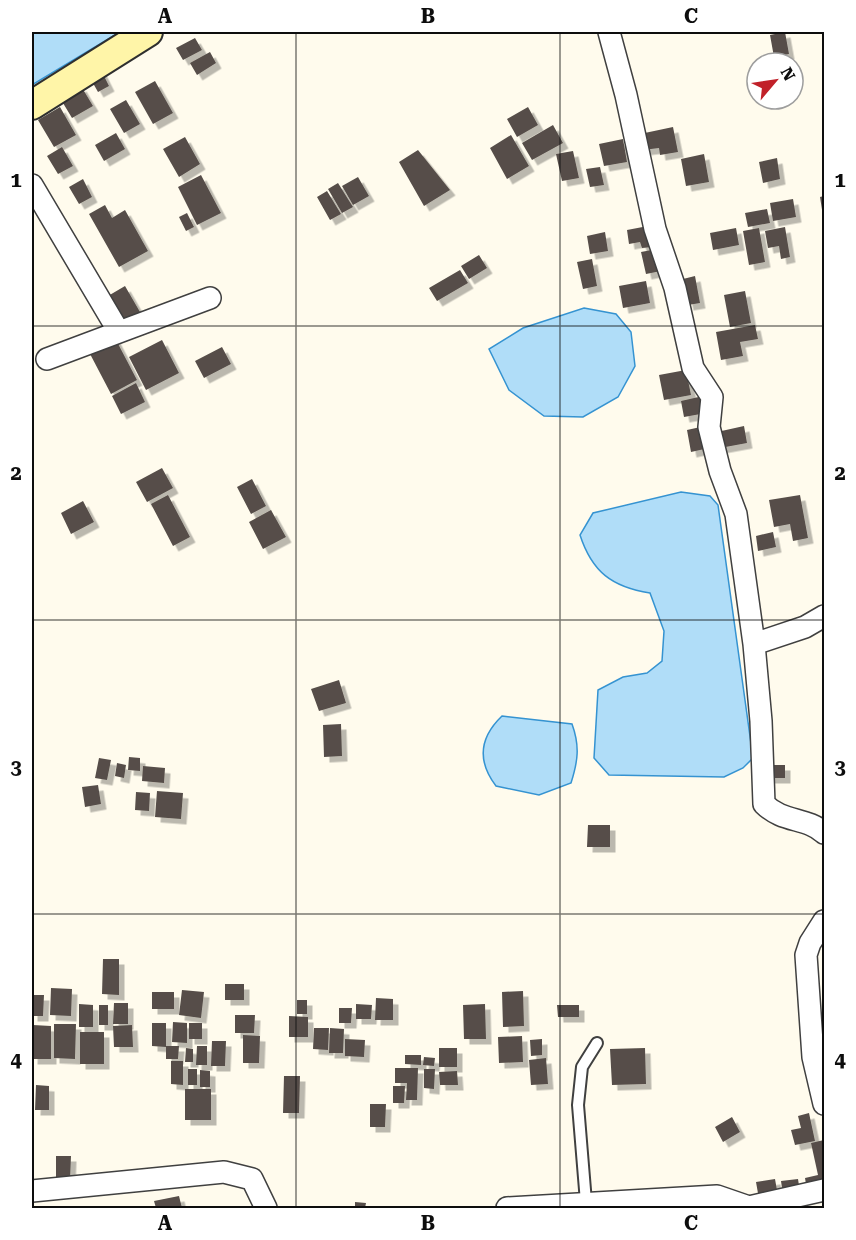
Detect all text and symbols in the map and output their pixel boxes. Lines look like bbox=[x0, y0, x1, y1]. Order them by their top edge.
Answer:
text: A bbox=[158, 4, 173, 28]
text: B bbox=[421, 4, 435, 28]
text: C bbox=[684, 4, 698, 28]
north arrow bbox=[745, 51, 805, 111]
text: N bbox=[776, 64, 799, 84]
text: 1 bbox=[10, 168, 22, 192]
text: 1 bbox=[834, 168, 846, 192]
text: 2 bbox=[10, 461, 22, 485]
text: 2 bbox=[834, 461, 846, 485]
text: 3 bbox=[10, 755, 22, 779]
text: 3 bbox=[834, 755, 846, 779]
text: 4 bbox=[10, 1048, 22, 1072]
text: 4 bbox=[834, 1048, 846, 1072]
text: A bbox=[158, 1211, 173, 1235]
text: B bbox=[421, 1211, 435, 1235]
text: C bbox=[684, 1211, 698, 1235]

